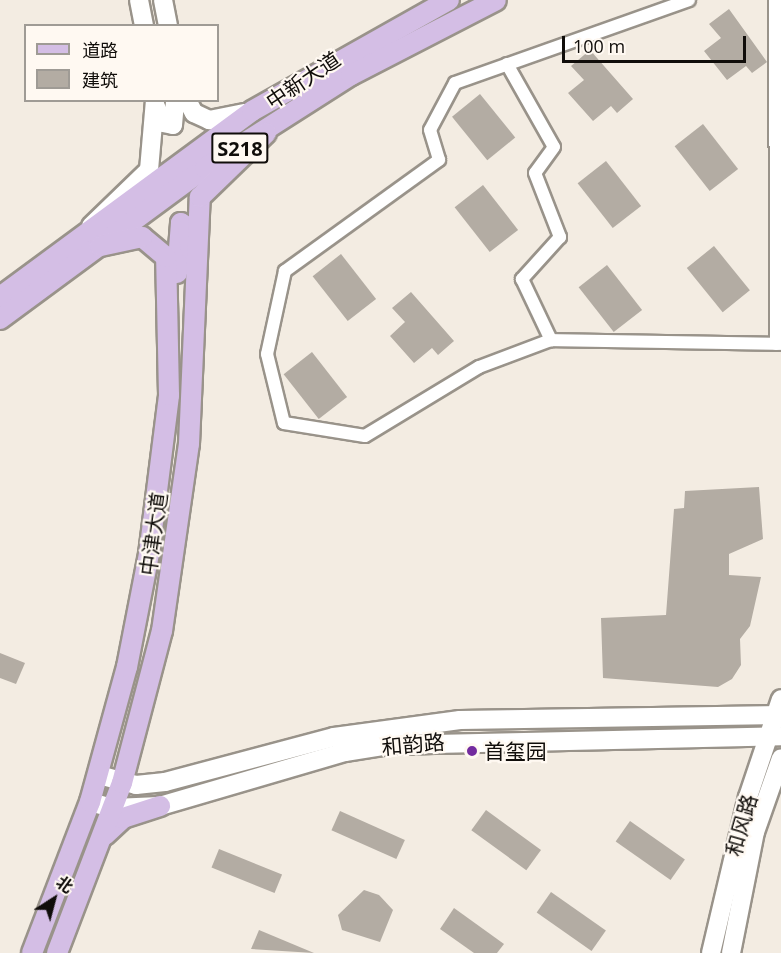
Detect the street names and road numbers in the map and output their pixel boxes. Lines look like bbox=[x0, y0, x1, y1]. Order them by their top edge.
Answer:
street label: 中新大道 bbox=[261, 46, 345, 114]
road number: S218 bbox=[210, 131, 270, 165]
street label: 中津大道 bbox=[135, 491, 171, 577]
street label: 和韵路 bbox=[381, 729, 445, 759]
street label: 和风路 bbox=[720, 791, 762, 859]

